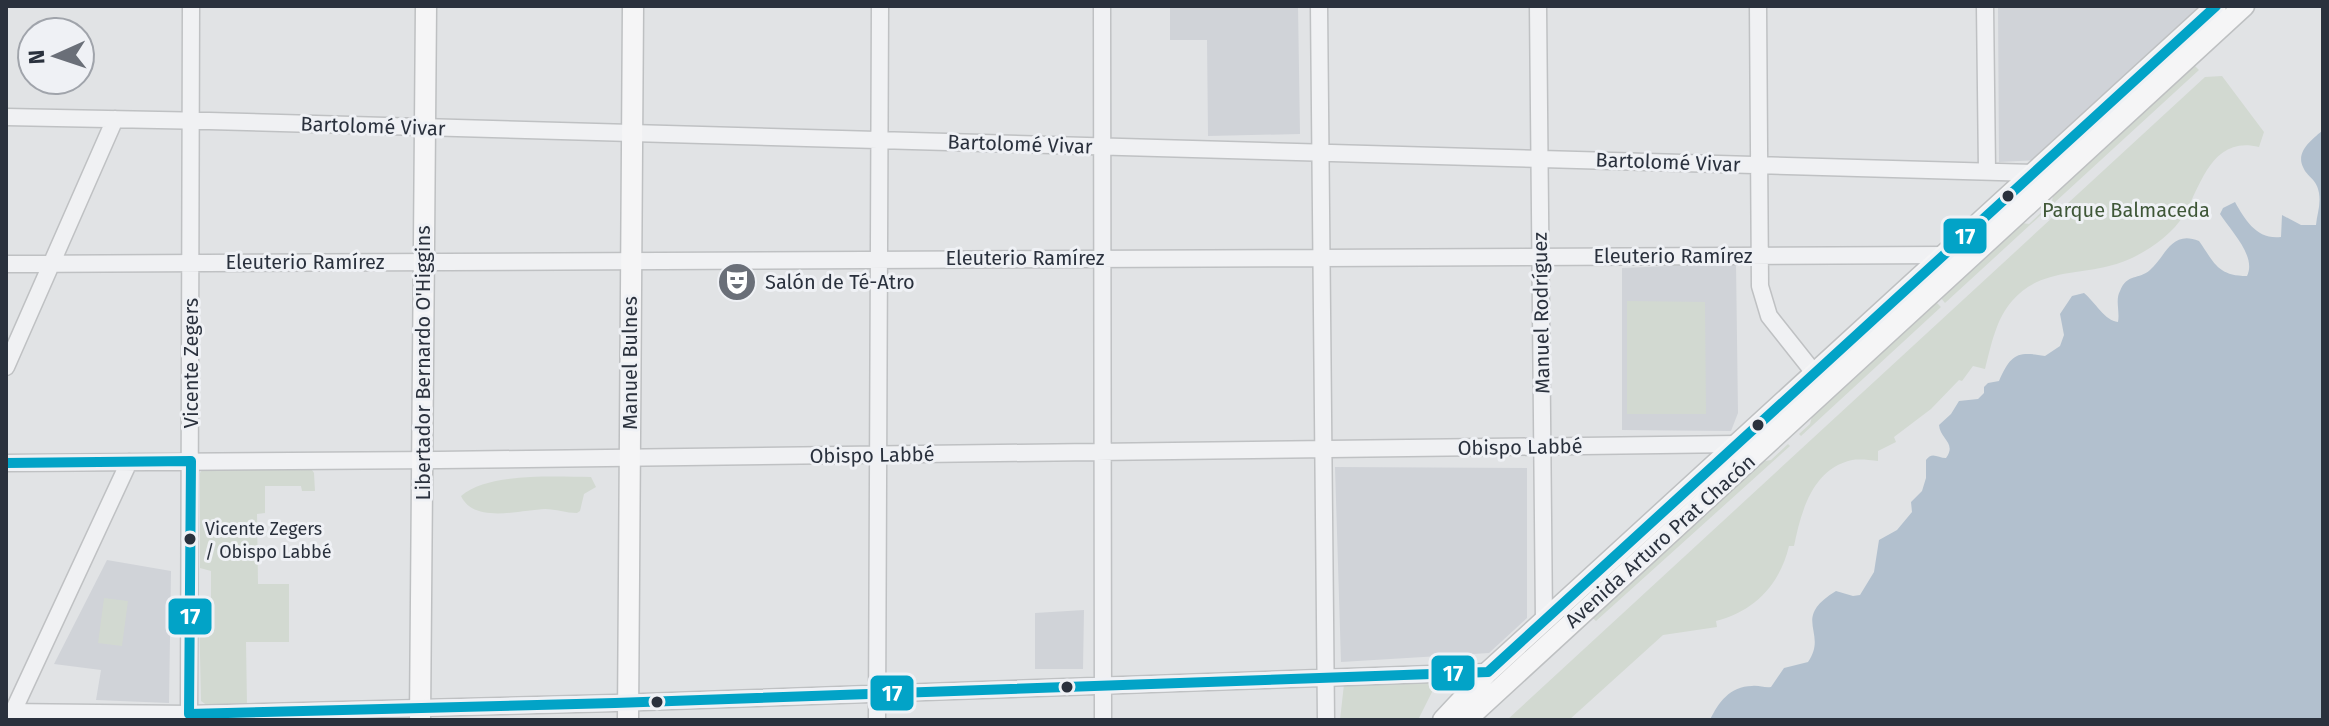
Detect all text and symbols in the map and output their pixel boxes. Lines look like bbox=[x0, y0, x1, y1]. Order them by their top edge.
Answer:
north arrow bbox=[16, 16, 96, 96]
text: N bbox=[23, 49, 50, 65]
street label: Bartolomé Vivar bbox=[300, 111, 446, 141]
street label: Bartolomé Vivar bbox=[947, 129, 1093, 159]
street label: Bartolomé Vivar bbox=[1595, 147, 1741, 177]
unlabelled marker bbox=[2000, 188, 2016, 204]
park label: Parque Balmaceda bbox=[2042, 198, 2210, 222]
line badge: 17 bbox=[1942, 217, 1988, 255]
text: 17 bbox=[1955, 223, 1975, 250]
street label: Libertador Bernardo O'Higgins bbox=[411, 225, 435, 501]
street label: Manuel Rodríguez bbox=[1528, 232, 1554, 394]
street label: Eleuterio Ramírez bbox=[1593, 244, 1753, 268]
street label: Eleuterio Ramírez bbox=[945, 246, 1105, 270]
street label: Eleuterio Ramírez bbox=[225, 250, 385, 274]
theatre icon: Salón de Té-Atro bbox=[716, 261, 758, 303]
place label: Salón de Té-Atro bbox=[765, 270, 915, 294]
street label: Manuel Bulnes bbox=[618, 296, 642, 430]
street label: Vicente Zegers bbox=[179, 298, 203, 428]
unlabelled marker bbox=[1750, 417, 1766, 433]
street label: Obispo Labbé bbox=[1457, 434, 1583, 460]
street label: Obispo Labbé bbox=[809, 442, 935, 468]
street label: Avenida Arturo Prat Chacón bbox=[1560, 449, 1760, 633]
place label: Vicente Zegers / Obispo Labbé bbox=[205, 518, 332, 563]
marker: Vicente Zegers / Obispo Labbé bbox=[182, 531, 198, 547]
line badge: 17 bbox=[167, 597, 213, 636]
text: 17 bbox=[180, 603, 200, 630]
line badge: 17 bbox=[1430, 654, 1476, 692]
text: 17 bbox=[1443, 660, 1463, 687]
line badge: 17 bbox=[869, 674, 915, 712]
unlabelled marker bbox=[1059, 679, 1075, 695]
text: 17 bbox=[882, 680, 902, 707]
unlabelled marker bbox=[649, 694, 665, 710]

